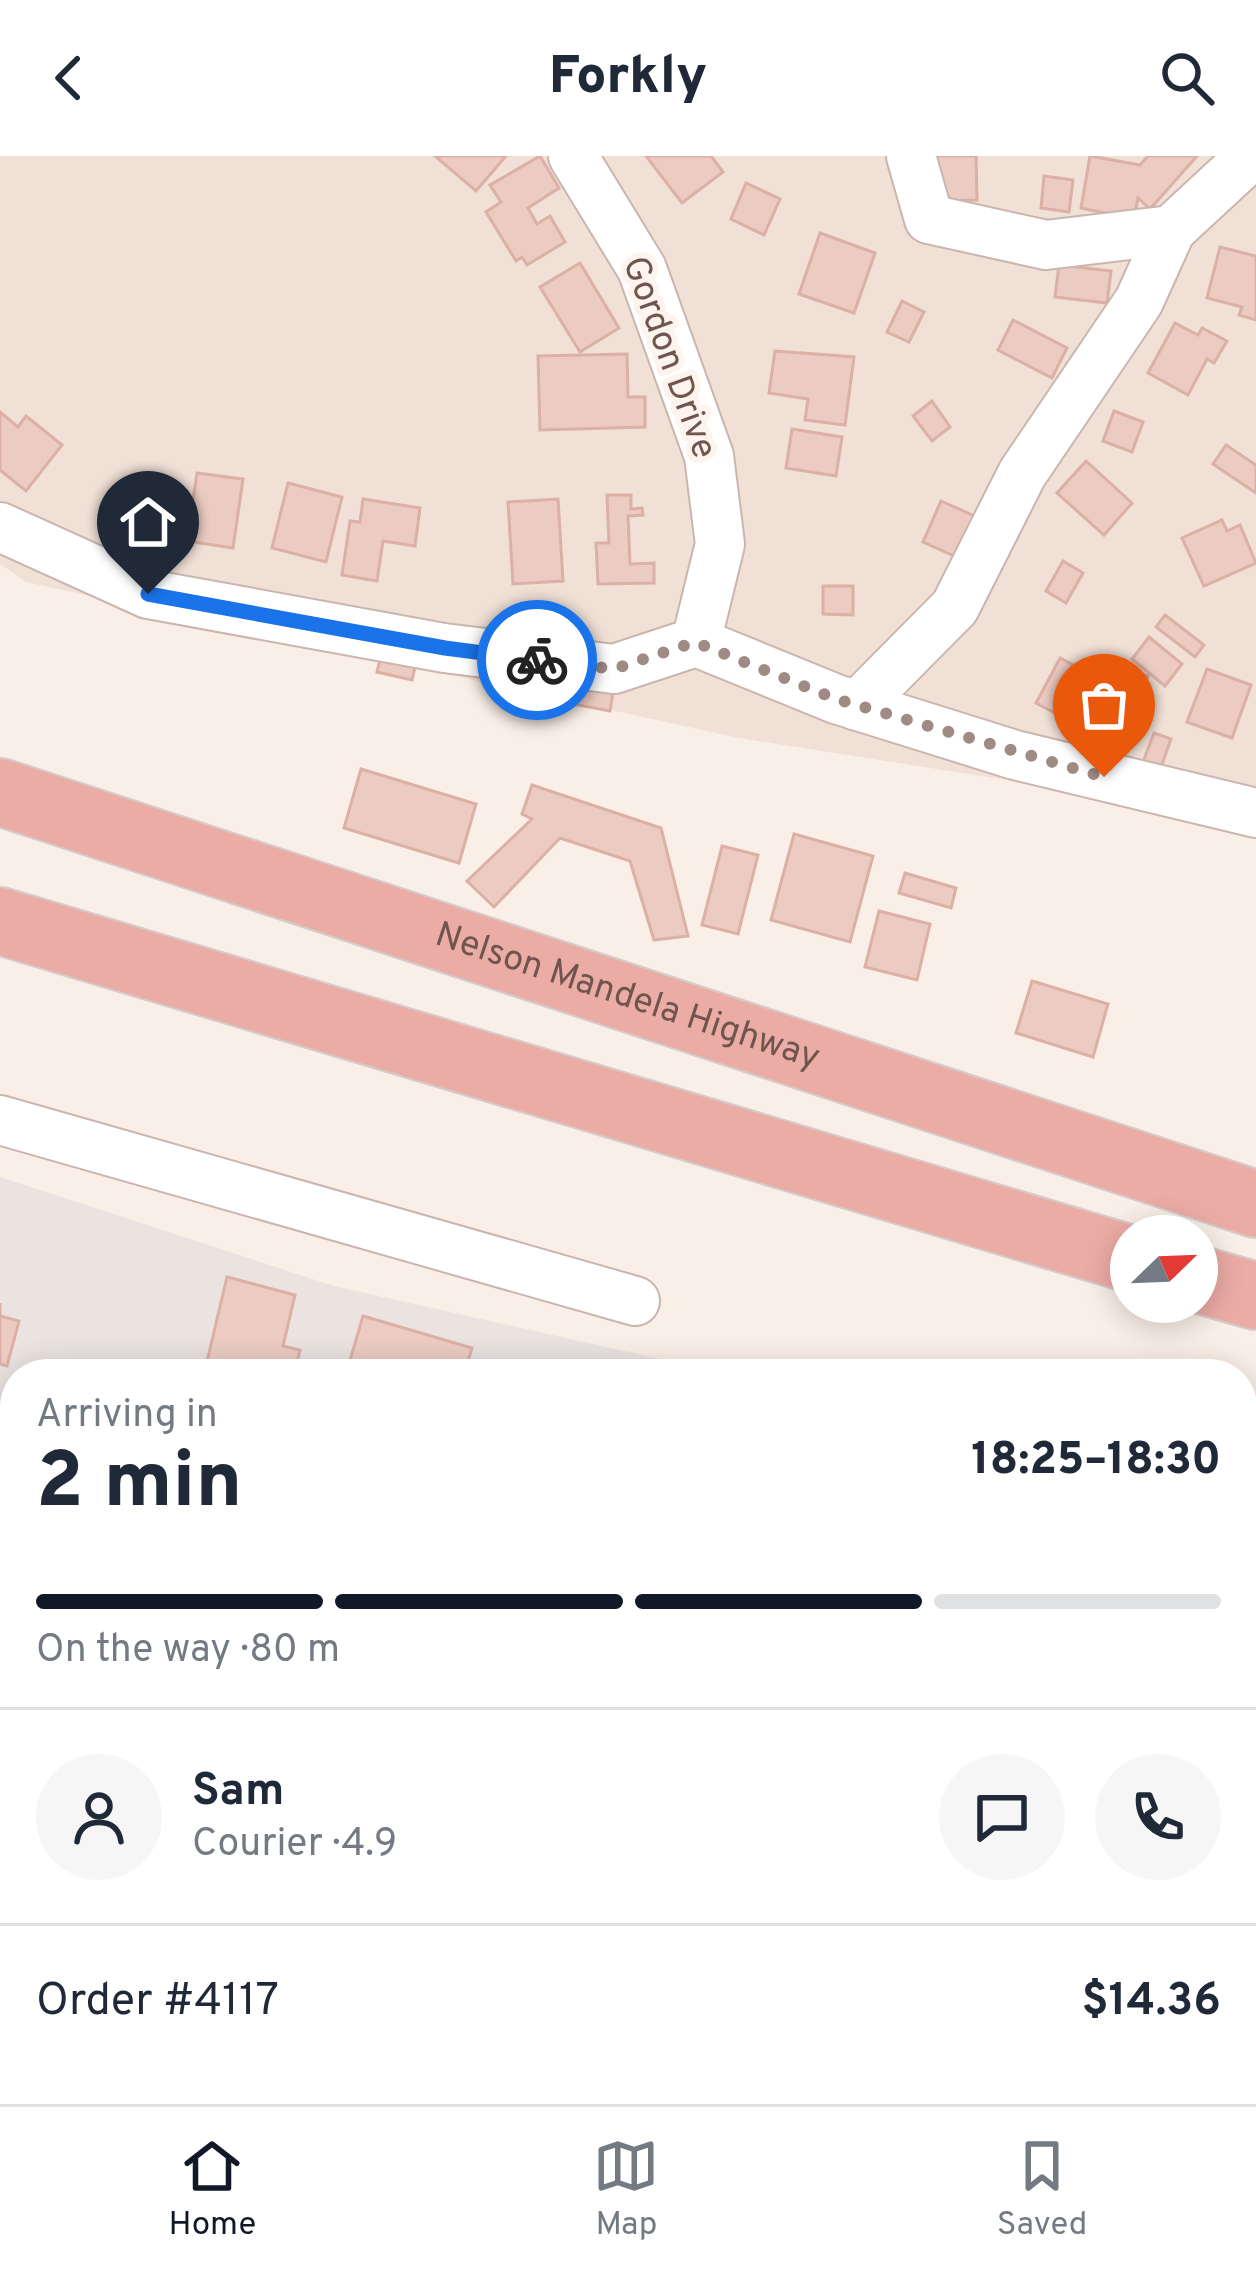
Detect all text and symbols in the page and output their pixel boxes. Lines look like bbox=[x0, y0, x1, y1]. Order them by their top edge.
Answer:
text: Forkly bbox=[549, 44, 707, 113]
icon: back bbox=[36, 45, 102, 111]
icon: search bbox=[1154, 45, 1220, 111]
street label: Gordon Drive bbox=[610, 251, 726, 465]
pin bbox=[97, 471, 199, 594]
icon: home bbox=[115, 489, 181, 555]
courier bbox=[477, 600, 597, 720]
icon: bike bbox=[504, 627, 570, 693]
pin bbox=[1053, 654, 1155, 777]
icon: bag bbox=[1071, 672, 1137, 738]
street label: Nelson Mandela Highway bbox=[429, 913, 825, 1082]
north arrow bbox=[1110, 1215, 1218, 1323]
map controls bbox=[1110, 1215, 1218, 1323]
text: Arriving in bbox=[36, 1392, 218, 1441]
text: 18:25–18:30 bbox=[971, 1433, 1221, 1490]
text: 2 min bbox=[36, 1436, 242, 1535]
text: On the way · 80 m bbox=[36, 1627, 340, 1676]
button: person bbox=[36, 1754, 162, 1880]
button: chat bbox=[939, 1754, 1065, 1880]
button: phone bbox=[1095, 1754, 1221, 1880]
text: Sam bbox=[192, 1764, 284, 1821]
text: Courier · 4.9 bbox=[192, 1821, 397, 1870]
text: Order #4117 bbox=[36, 1974, 279, 2031]
text: $14.36 bbox=[1081, 1974, 1221, 2031]
tab: Home bbox=[169, 2133, 256, 2247]
tab: Map bbox=[593, 2133, 659, 2247]
tab: Saved bbox=[997, 2133, 1087, 2247]

